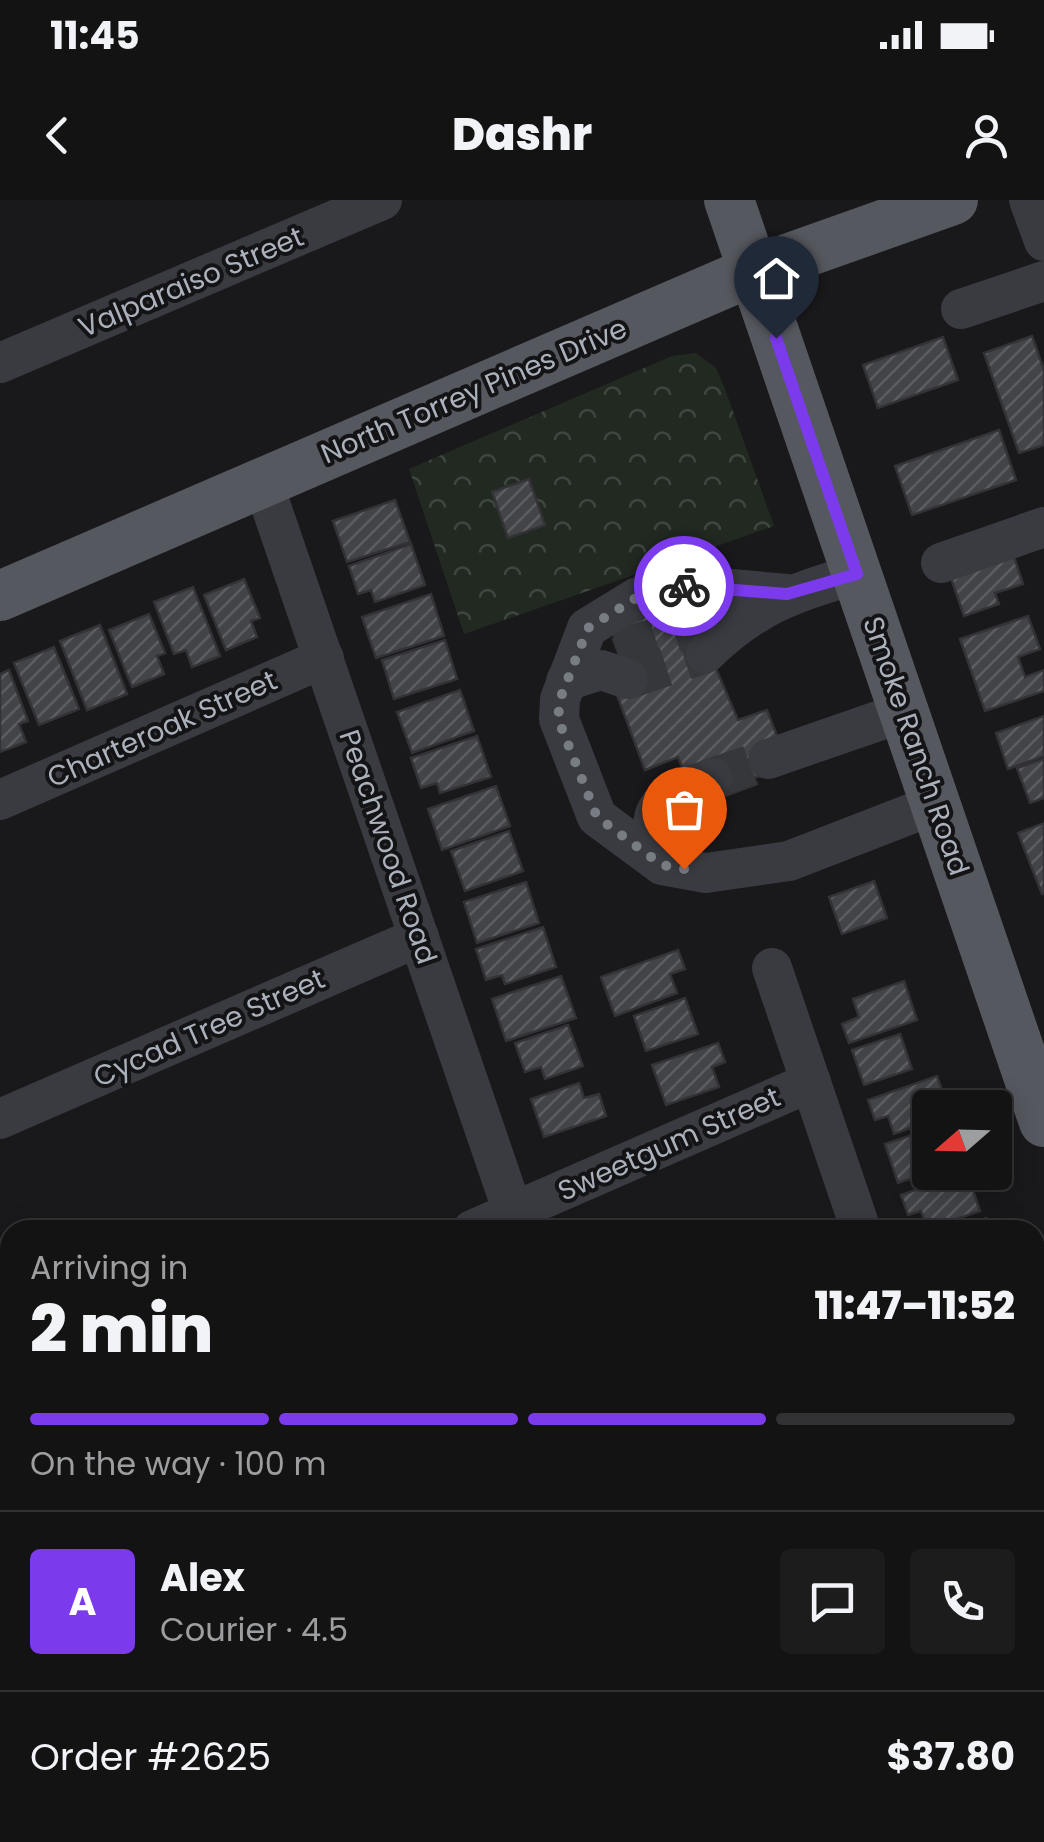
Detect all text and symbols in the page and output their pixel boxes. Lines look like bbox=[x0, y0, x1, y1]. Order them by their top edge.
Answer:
text: 11:45 bbox=[50, 9, 140, 62]
text: Dashr bbox=[452, 103, 592, 166]
icon: back bbox=[30, 108, 85, 163]
icon: person bbox=[959, 108, 1014, 163]
street label: Valparaiso Street bbox=[73, 217, 309, 347]
pin bbox=[734, 236, 819, 339]
icon: home bbox=[749, 251, 804, 306]
street label: North Torrey Pines Drive bbox=[315, 309, 633, 473]
courier bbox=[634, 536, 734, 636]
icon: bike bbox=[657, 559, 712, 614]
street label: Smoke Ranch Road bbox=[853, 611, 979, 881]
street label: Charteroak Street bbox=[41, 661, 283, 797]
street label: Peachwood Road bbox=[330, 725, 446, 969]
pin bbox=[642, 767, 727, 870]
icon: bag bbox=[657, 782, 712, 837]
street label: Cycad Tree Street bbox=[87, 959, 331, 1097]
street label: Sweetgum Street bbox=[552, 1077, 786, 1211]
north arrow bbox=[912, 1090, 1012, 1190]
map controls bbox=[912, 1090, 1012, 1190]
text: Arriving in bbox=[30, 1245, 188, 1290]
text: 11:47–11:52 bbox=[814, 1279, 1015, 1332]
text: 2 min bbox=[30, 1284, 213, 1375]
text: On the way · 100 m bbox=[30, 1441, 326, 1486]
button: chat bbox=[780, 1549, 885, 1654]
button: phone bbox=[910, 1549, 1015, 1654]
text: Alex bbox=[160, 1551, 245, 1604]
text: A bbox=[68, 1575, 97, 1628]
text: Courier · 4.5 bbox=[160, 1607, 348, 1652]
text: Order #2625 bbox=[30, 1730, 271, 1783]
text: $37.80 bbox=[887, 1730, 1015, 1783]

